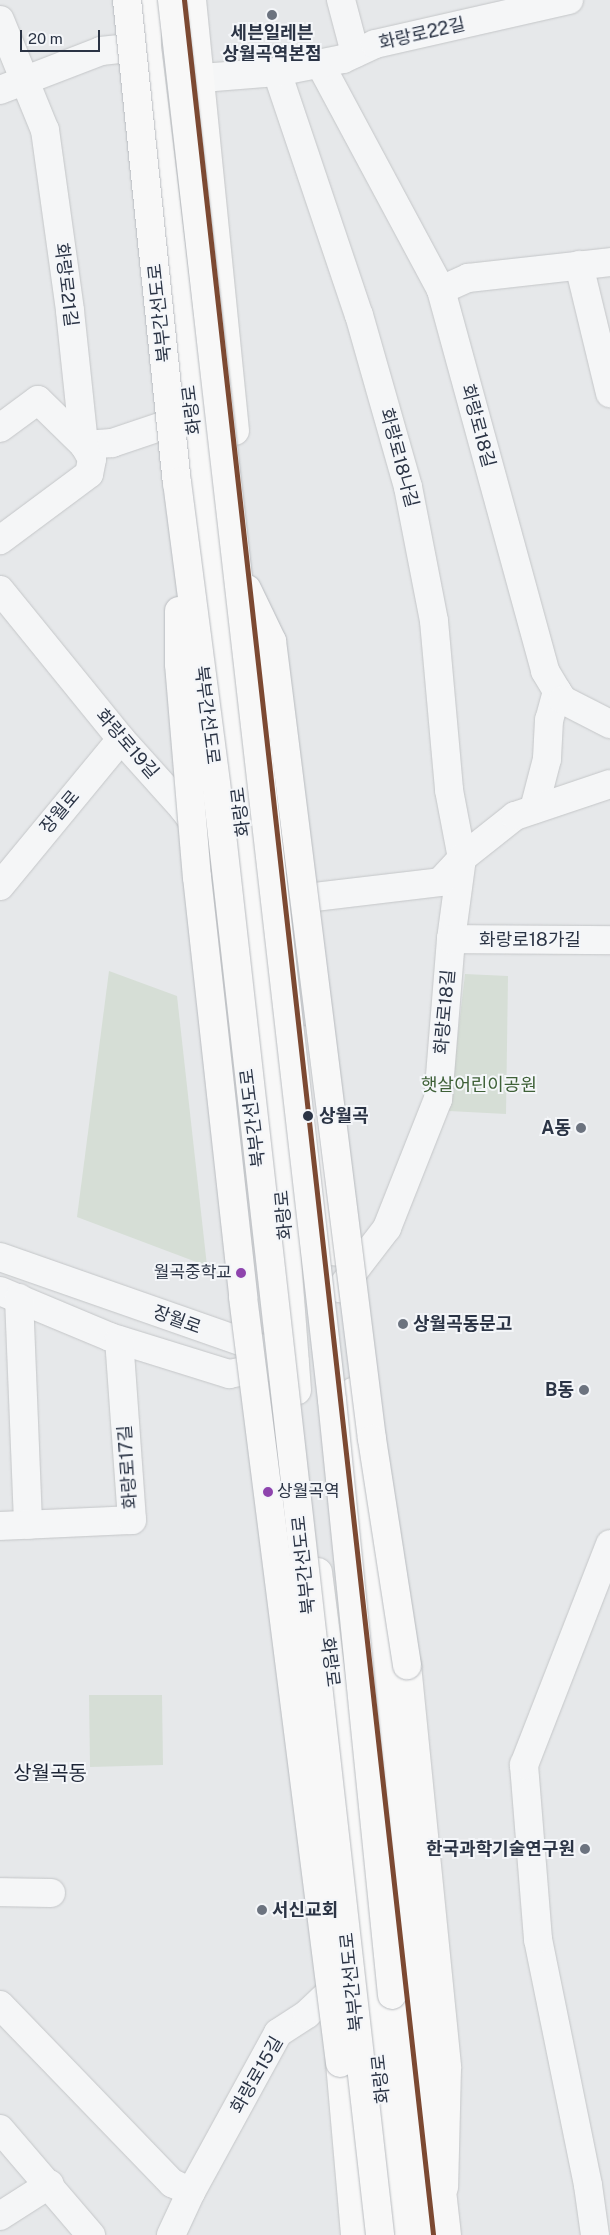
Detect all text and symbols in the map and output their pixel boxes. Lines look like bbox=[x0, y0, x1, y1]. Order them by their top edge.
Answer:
marker: 세븐일레븐 상월곡역본점 bbox=[266, 9, 278, 21]
street label: 화랑로22길 bbox=[377, 14, 467, 54]
scale bar bbox=[22, 20, 102, 52]
place label: 세븐일레븐 상월곡역본점 bbox=[222, 23, 322, 66]
text: 20 m bbox=[28, 30, 63, 47]
street label: 화랑로21길 bbox=[50, 242, 82, 328]
street label: 북부간선도로 bbox=[144, 262, 176, 364]
street label: 화랑로18길 bbox=[457, 382, 499, 470]
street label: 화랑로 bbox=[178, 384, 206, 436]
street label: 화랑로18나길 bbox=[375, 406, 423, 510]
street label: 북부간선도로 bbox=[190, 664, 224, 766]
street label: 화랑로19길 bbox=[91, 705, 163, 783]
street label: 장월로 bbox=[36, 786, 84, 838]
street label: 화랑로 bbox=[227, 786, 255, 838]
street label: 화랑로18가길 bbox=[479, 929, 581, 951]
street label: 화랑로18길 bbox=[431, 969, 459, 1055]
street label: 북부간선도로 bbox=[236, 1067, 270, 1169]
park label: 햇살어린이공원 bbox=[421, 1074, 537, 1096]
place label: 상월곡 bbox=[319, 1105, 369, 1127]
marker: 상월곡 bbox=[301, 1109, 315, 1123]
place label: A동 bbox=[541, 1117, 571, 1139]
marker: A동 bbox=[575, 1122, 587, 1134]
street label: 화랑로 bbox=[271, 1189, 297, 1241]
place label: 월곡중학교 bbox=[154, 1263, 232, 1283]
marker: 월곡중학교 bbox=[236, 1268, 246, 1278]
street label: 장월로 bbox=[150, 1301, 204, 1339]
place label: 상월곡동문고 bbox=[413, 1313, 512, 1335]
marker: 상월곡동문고 bbox=[397, 1318, 409, 1330]
place label: B동 bbox=[545, 1379, 574, 1401]
marker: B동 bbox=[578, 1384, 590, 1396]
street label: 화랑로17길 bbox=[114, 1424, 142, 1510]
place label: 상월곡역 bbox=[277, 1482, 340, 1502]
marker: 상월곡역 bbox=[263, 1487, 273, 1497]
street label: 북부간선도로 bbox=[288, 1514, 320, 1616]
street label: 화랑로 bbox=[316, 1636, 344, 1688]
district label: 상월곡동 bbox=[13, 1761, 87, 1785]
place label: 한국과학기술연구원 bbox=[426, 1838, 575, 1860]
marker: 한국과학기술연구원 bbox=[579, 1843, 591, 1855]
place label: 서신교회 bbox=[272, 1899, 338, 1921]
marker: 서신교회 bbox=[256, 1904, 268, 1916]
street label: 북부간선도로 bbox=[336, 1931, 368, 2033]
street label: 화랑로15길 bbox=[226, 2033, 288, 2117]
street label: 화랑로 bbox=[368, 2053, 394, 2105]

